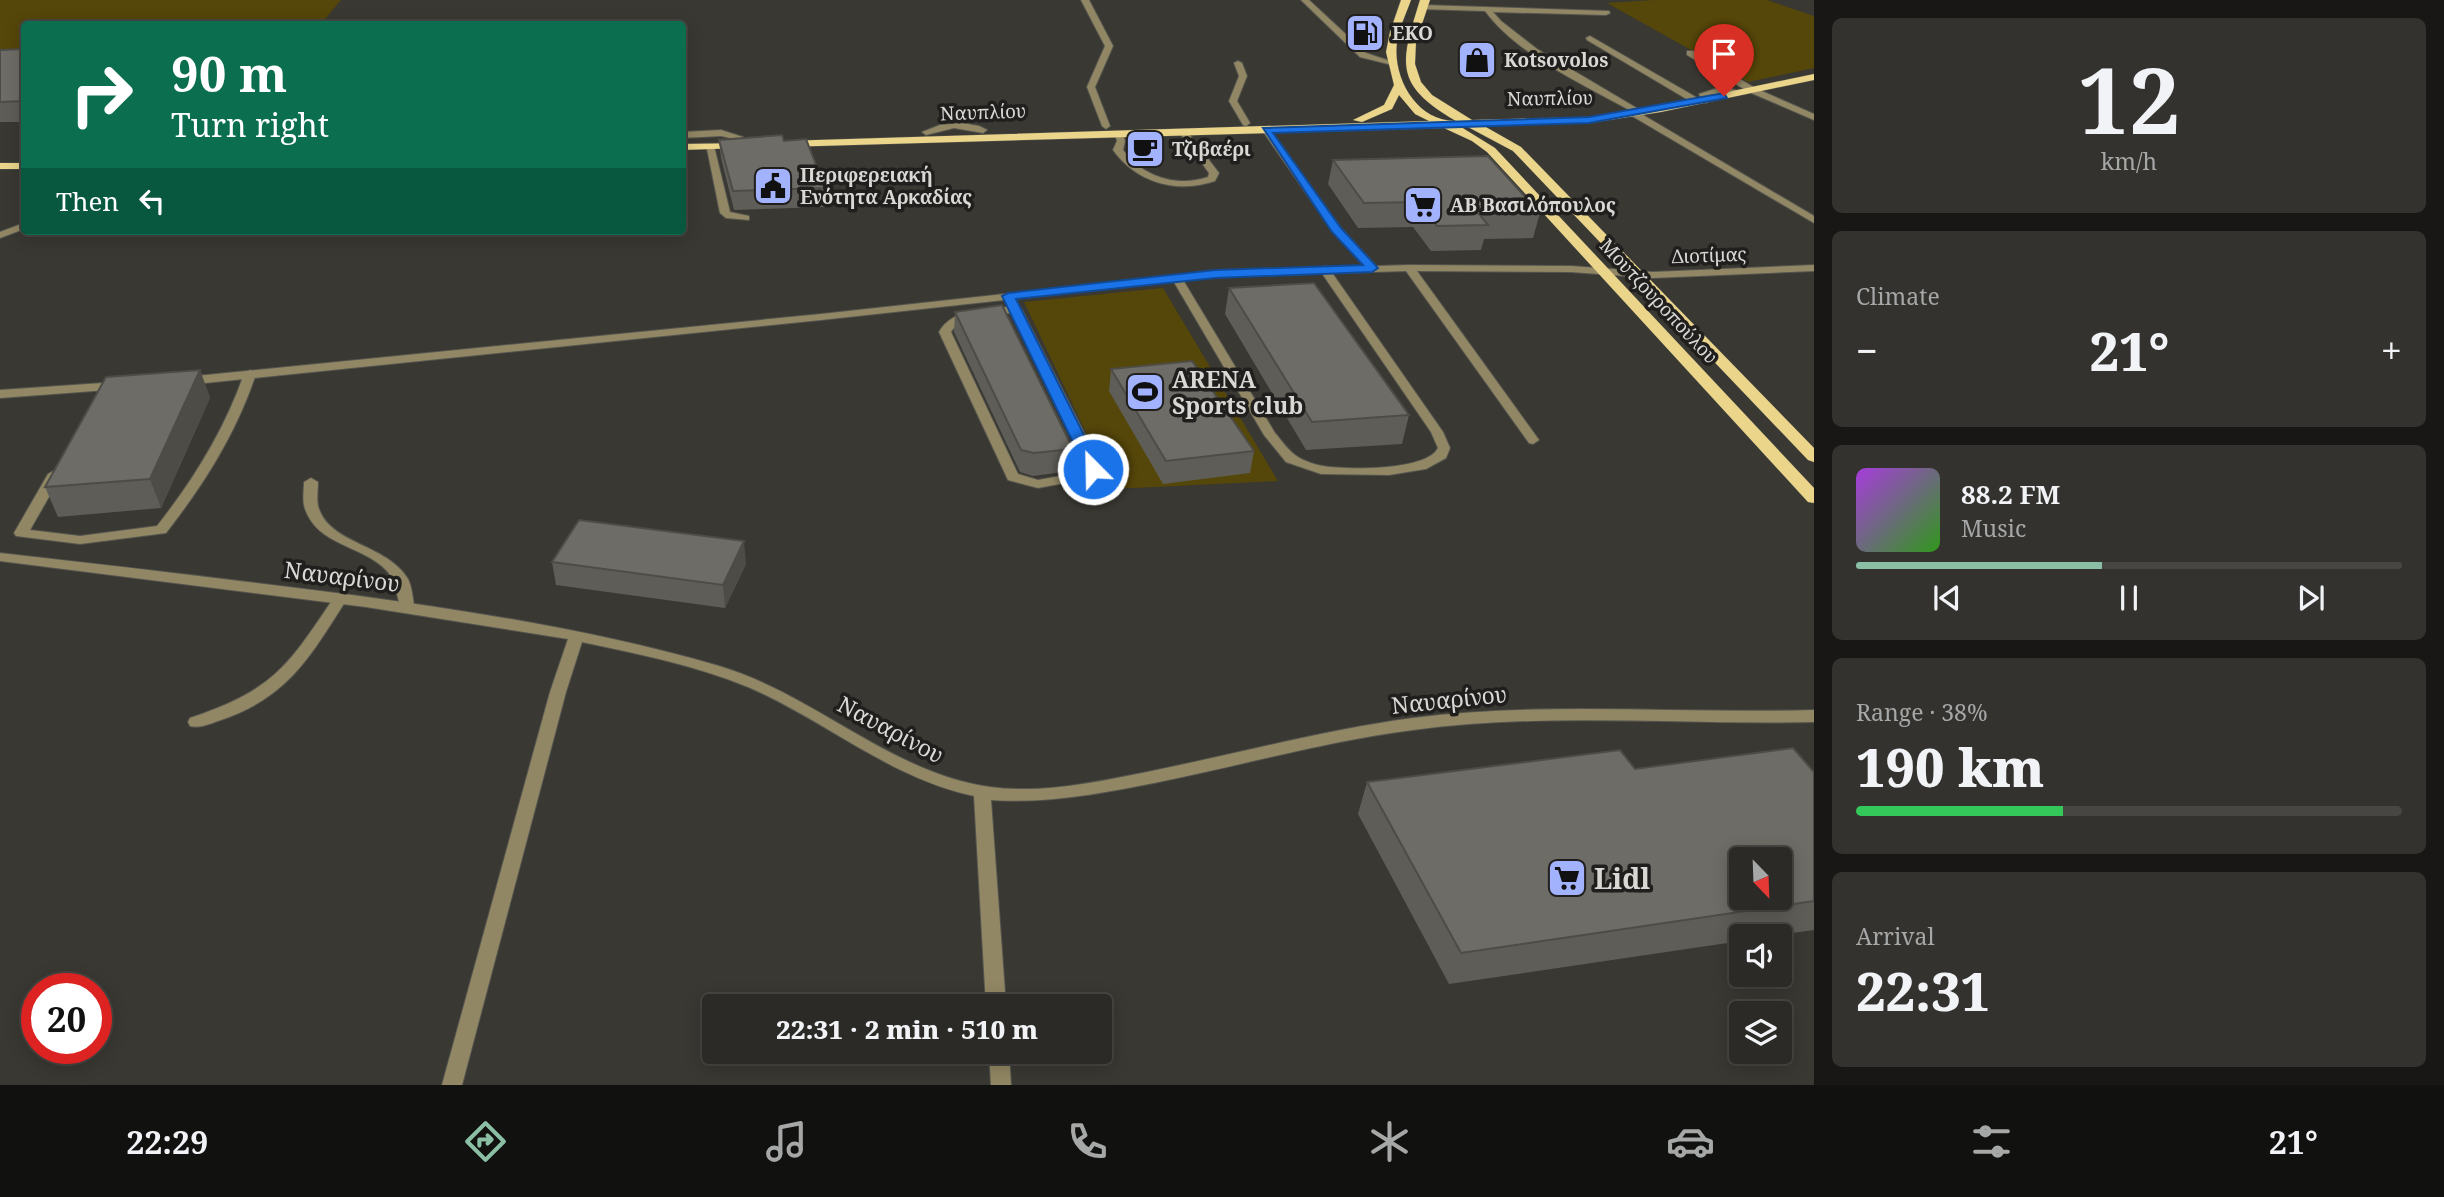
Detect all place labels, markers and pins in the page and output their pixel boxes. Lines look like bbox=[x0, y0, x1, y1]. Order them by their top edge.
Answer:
fuel station icon: EKO bbox=[1344, 12, 1386, 54]
place label: EKO bbox=[1392, 20, 1433, 46]
pin bbox=[1694, 24, 1754, 96]
shop icon: Kotsovolos bbox=[1456, 39, 1498, 81]
place label: Kotsovolos bbox=[1504, 47, 1608, 73]
cafe icon: Τζιβαέρι bbox=[1124, 128, 1166, 170]
place label: Τζιβαέρι bbox=[1172, 136, 1251, 162]
place label: Περιφερειακή Ενότητα Αρκαδίας bbox=[800, 162, 972, 210]
public building icon: Περιφερειακή Ενότητα Αρκαδίας bbox=[752, 165, 794, 207]
supermarket icon: ΑΒ Βασιλόπουλος bbox=[1402, 184, 1444, 226]
place label: ΑΒ Βασιλόπουλος bbox=[1450, 192, 1616, 218]
place label: ARENA Sports club bbox=[1172, 363, 1303, 421]
sports icon: ARENA Sports club bbox=[1124, 371, 1166, 413]
supermarket icon: Lidl bbox=[1546, 857, 1588, 899]
place label: Lidl bbox=[1594, 859, 1650, 897]

